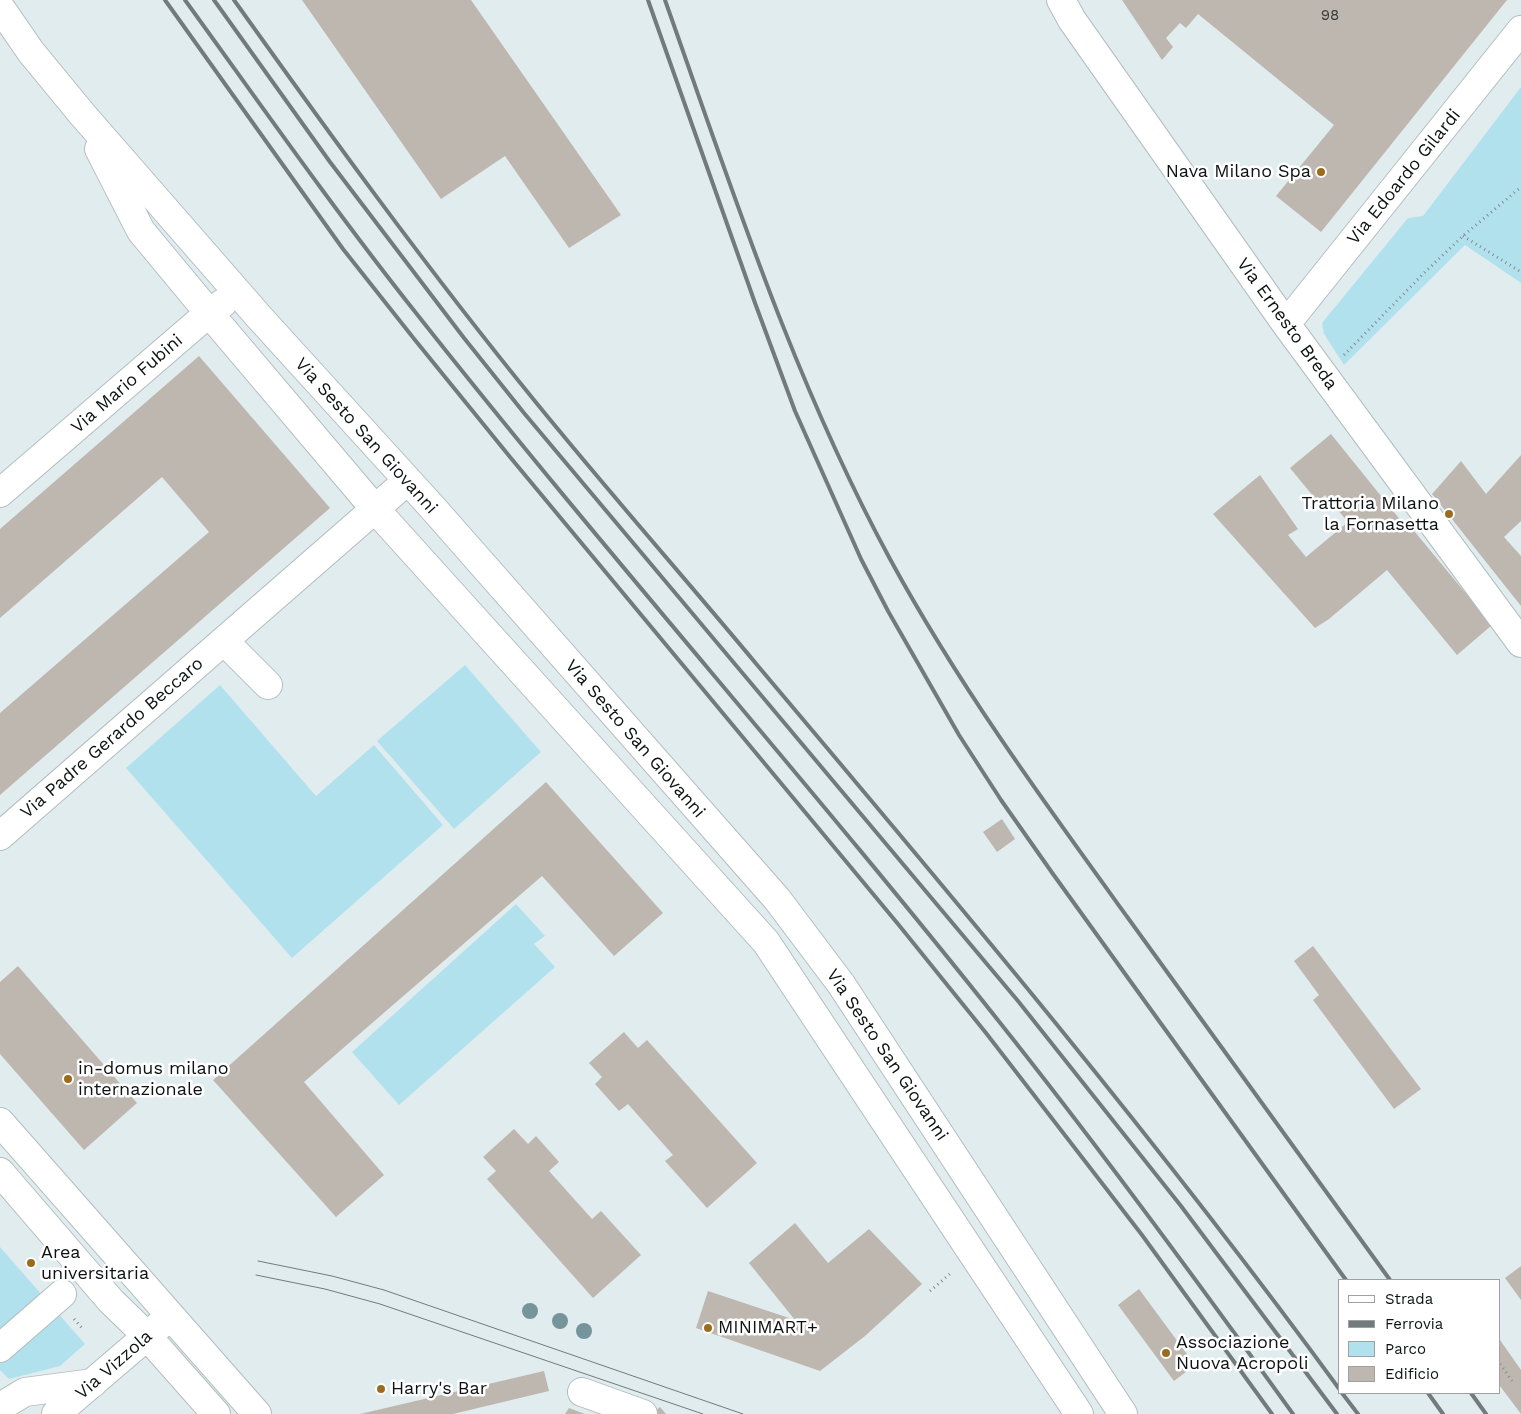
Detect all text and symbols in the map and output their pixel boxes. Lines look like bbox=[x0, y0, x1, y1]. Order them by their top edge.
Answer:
house number: 98 bbox=[1321, 7, 1339, 25]
street label: Via Edoardo Gilardi bbox=[1343, 105, 1465, 249]
place label: Nava Milano Spa bbox=[1166, 161, 1311, 183]
marker: Nava Milano Spa bbox=[1315, 166, 1327, 178]
street label: Via Ernesto Breda bbox=[1232, 254, 1342, 394]
street label: Via Mario Fubini bbox=[67, 330, 187, 438]
street label: Via Sesto San Giovanni bbox=[290, 354, 442, 518]
place label: Trattoria Milano la Fornasetta bbox=[1301, 493, 1439, 536]
marker: Trattoria Milano la Fornasetta bbox=[1443, 508, 1455, 520]
street label: Via Padre Gerardo Beccaro bbox=[16, 653, 208, 823]
street label: Via Sesto San Giovanni bbox=[560, 656, 710, 822]
street label: Via Sesto San Giovanni bbox=[821, 965, 953, 1145]
place label: in-domus milano internazionale bbox=[78, 1058, 229, 1100]
marker: in-domus milano internazionale bbox=[62, 1073, 74, 1085]
place label: Area universitaria bbox=[41, 1242, 149, 1284]
marker: Area universitaria bbox=[25, 1257, 37, 1269]
legend bbox=[1338, 1279, 1501, 1394]
text: Strada bbox=[1385, 1290, 1433, 1308]
text: Ferrovia bbox=[1385, 1315, 1443, 1333]
place label: MINIMART+ bbox=[718, 1317, 818, 1339]
marker: MINIMART+ bbox=[702, 1322, 714, 1334]
street label: Via Vizzola bbox=[71, 1326, 157, 1404]
place label: Associazione Nuova Acropoli bbox=[1176, 1332, 1308, 1375]
text: Parco bbox=[1385, 1340, 1426, 1358]
marker: Associazione Nuova Acropoli bbox=[1160, 1347, 1172, 1359]
text: Edificio bbox=[1385, 1365, 1439, 1383]
place label: Harry's Bar bbox=[391, 1378, 487, 1400]
marker: Harry's Bar bbox=[375, 1383, 387, 1395]

